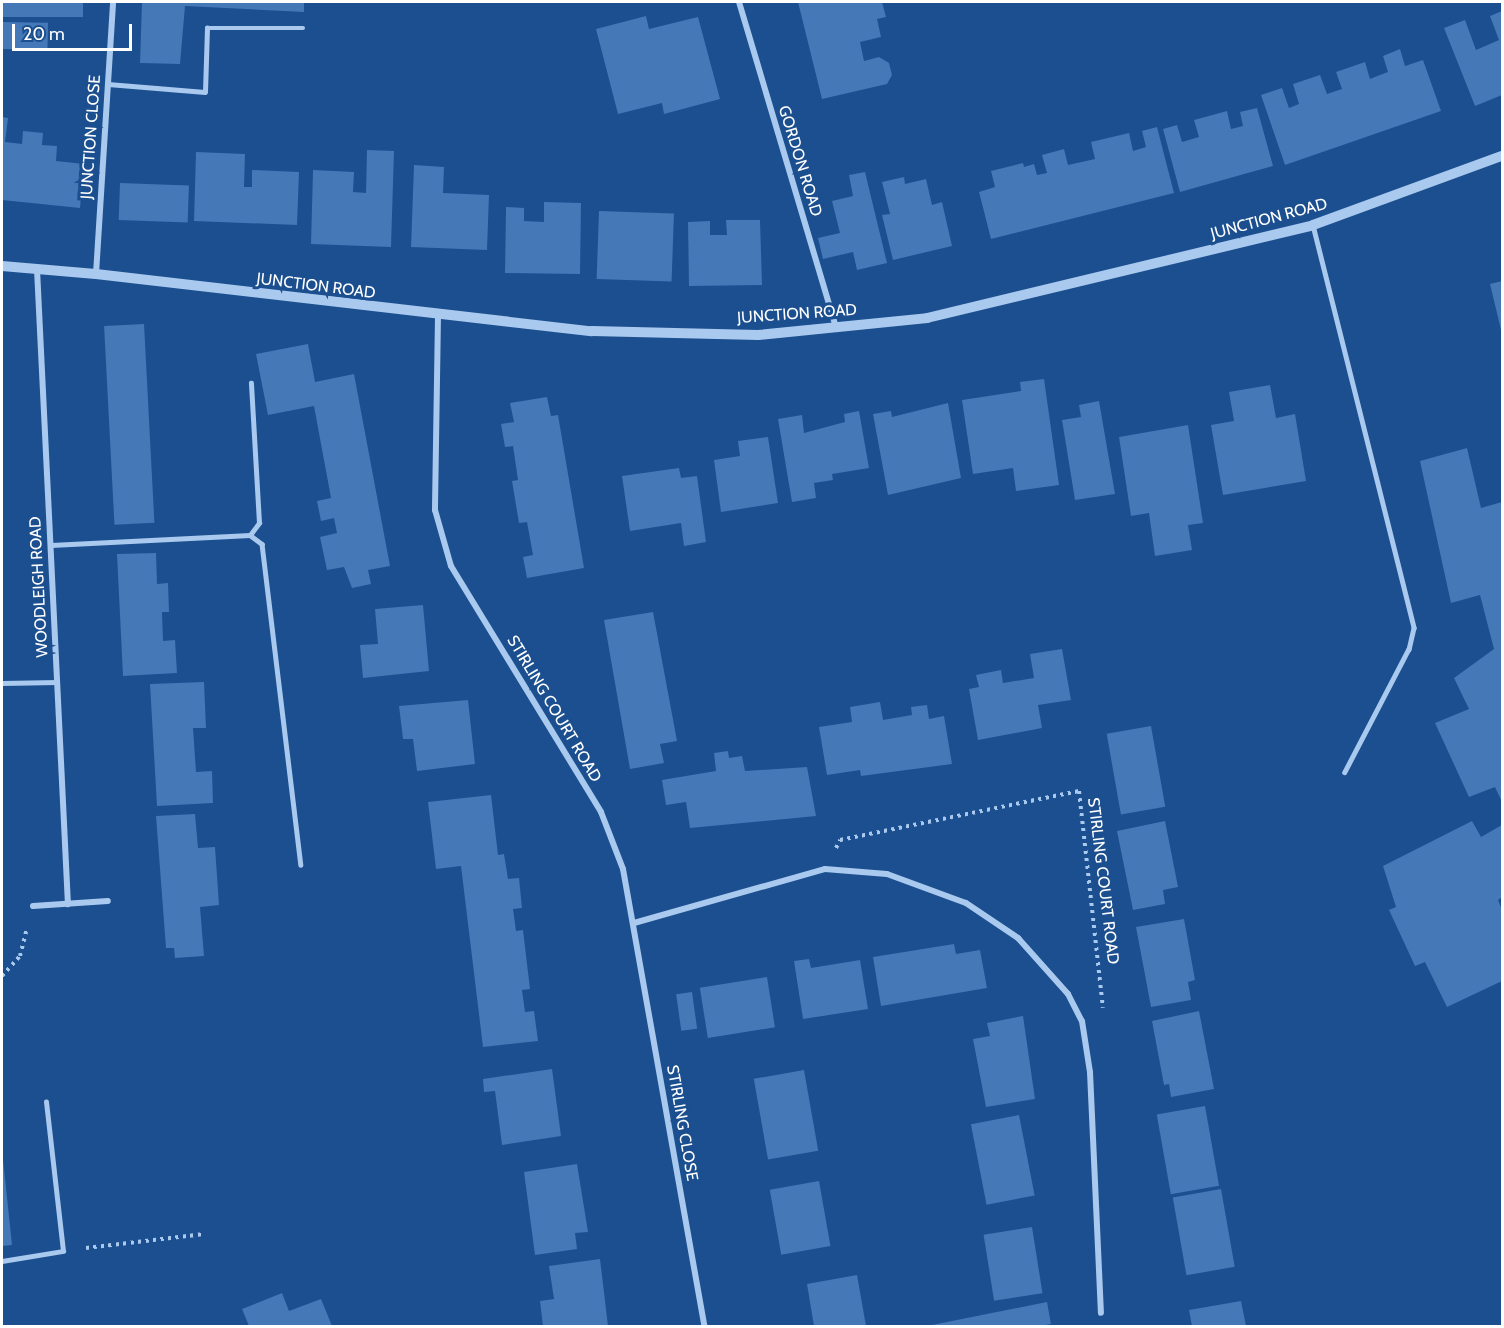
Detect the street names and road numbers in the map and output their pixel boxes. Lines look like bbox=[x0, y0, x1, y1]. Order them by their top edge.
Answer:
street label: JUNCTION CLOSE bbox=[77, 74, 105, 200]
street label: GORDON ROAD bbox=[774, 103, 826, 219]
street label: JUNCTION ROAD bbox=[1209, 194, 1329, 244]
street label: JUNCTION ROAD bbox=[255, 269, 377, 303]
street label: JUNCTION ROAD bbox=[737, 300, 857, 328]
street label: WOODLEIGH ROAD bbox=[26, 516, 52, 658]
street label: STIRLING COURT ROAD bbox=[503, 632, 605, 786]
street label: STIRLING COURT ROAD bbox=[1083, 797, 1123, 965]
street label: STIRLING CLOSE bbox=[662, 1064, 702, 1182]

